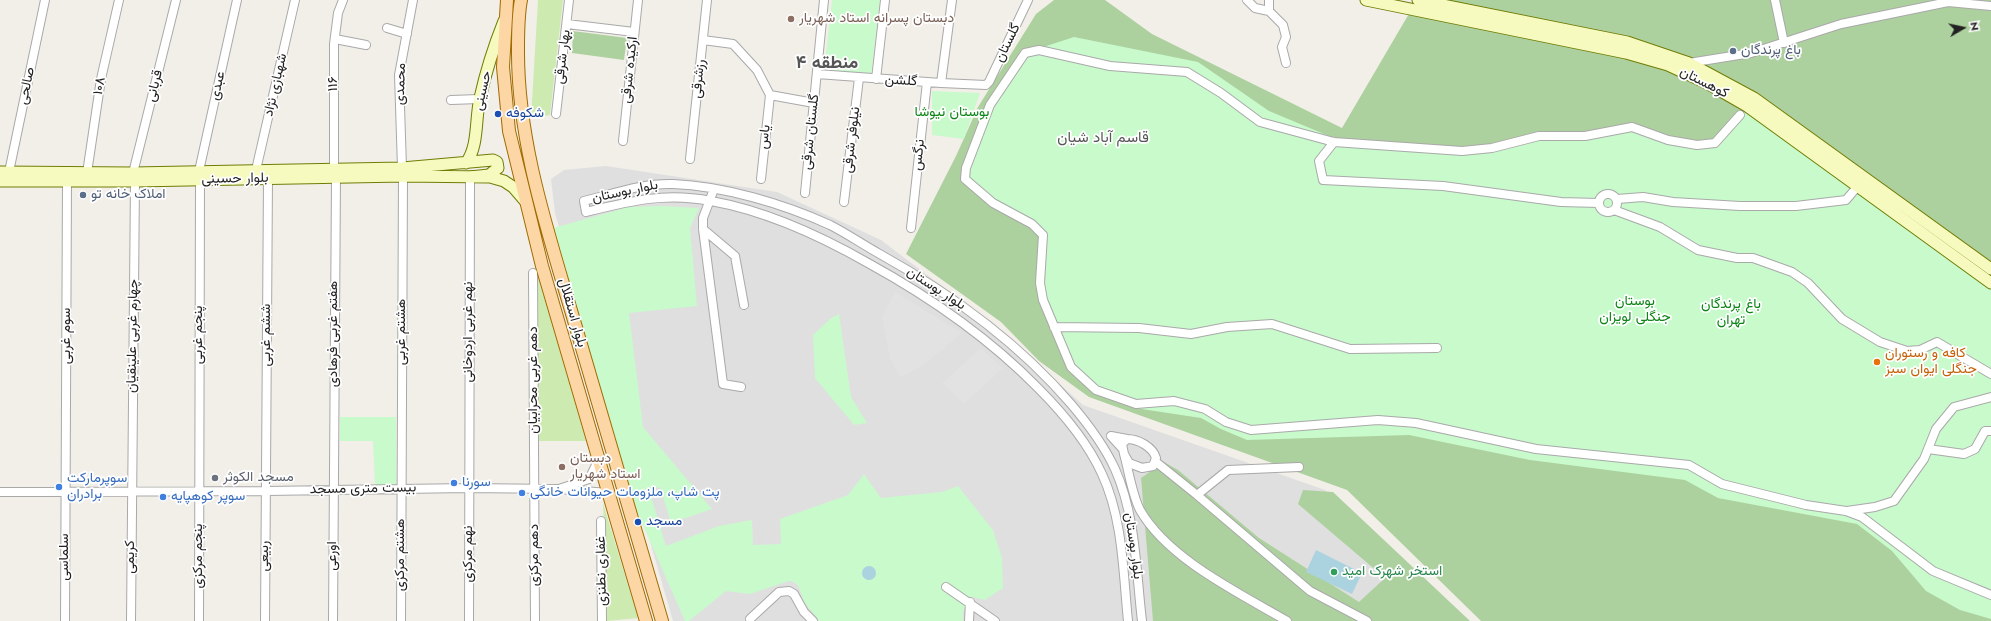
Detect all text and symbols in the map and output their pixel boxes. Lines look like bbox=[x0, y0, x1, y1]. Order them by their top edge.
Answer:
north arrow bbox=[1943, 8, 1983, 48]
place label: دبستان پسرانه استاد شهريار bbox=[799, 11, 954, 27]
marker: دبستان پسرانه استاد شهريار bbox=[786, 14, 796, 24]
street label: گلستان bbox=[991, 21, 1025, 65]
text: N bbox=[1966, 21, 1983, 32]
street label: بهار شرقی bbox=[551, 29, 575, 85]
street label: ارکیده شرقی bbox=[618, 36, 642, 104]
place label: باغ پرندگان bbox=[1741, 43, 1801, 59]
marker: باغ پرندگان bbox=[1728, 46, 1738, 56]
street label: شهبازی نژاد bbox=[261, 52, 291, 118]
district label: منطقه ۴ bbox=[796, 53, 858, 75]
street label: رزشرقی bbox=[689, 59, 709, 99]
street label: محمدی bbox=[392, 63, 410, 105]
street label: کوهستان bbox=[1677, 64, 1731, 102]
street label: صالحی bbox=[15, 66, 39, 106]
street label: قربانی bbox=[143, 68, 167, 104]
street label: عبدی bbox=[206, 70, 230, 102]
street label: حسینی bbox=[470, 70, 496, 112]
street label: گلشن bbox=[884, 71, 918, 91]
street label: ۱۰۸ bbox=[90, 76, 110, 96]
street label: ۱۱۶ bbox=[326, 77, 342, 91]
street label: گلستان شرقی bbox=[799, 93, 823, 171]
park label: بوستان نیوشا bbox=[915, 105, 989, 121]
place label: شکوفه bbox=[506, 106, 544, 122]
street label: نیلوفر شرقی bbox=[840, 106, 864, 174]
marker: شکوفه bbox=[493, 109, 503, 119]
street label: یاس bbox=[755, 124, 775, 150]
district label: قاسم آباد شیان bbox=[1057, 129, 1149, 147]
street label: نرگس bbox=[909, 138, 929, 172]
street label: بلوار حسینی bbox=[201, 170, 269, 188]
street label: بلوار بوستان bbox=[591, 177, 659, 207]
place label: املاک خانه تو bbox=[91, 187, 166, 203]
marker: املاک خانه تو bbox=[78, 190, 88, 200]
street label: بلوار بوستان bbox=[903, 264, 969, 314]
street label: بلوار استقلال bbox=[554, 277, 590, 349]
street label: چهارم غربی علینقیان bbox=[124, 279, 142, 393]
street label: هفتم غربی فرهادی bbox=[326, 281, 342, 387]
street label: نهم غربی اردوخانی bbox=[461, 281, 477, 383]
park label: بوستان جنگلی لویزان bbox=[1599, 294, 1671, 326]
park label: باغ پرندگان تهران bbox=[1701, 297, 1761, 330]
street label: هشتم غربی bbox=[394, 299, 410, 365]
street label: ششم غربی bbox=[259, 304, 275, 366]
street label: پنجم غربی bbox=[191, 306, 207, 364]
street label: سوم غربی bbox=[59, 308, 75, 364]
street label: دهم غربی محرابیان bbox=[526, 326, 542, 434]
place label: کافه و رستوران جنگلی ایوان سبز bbox=[1885, 346, 1977, 378]
marker: کافه و رستوران جنگلی ایوان سبز bbox=[1872, 357, 1882, 367]
place label: دبستان استاد شهریار bbox=[570, 451, 640, 484]
marker: دبستان استاد شهریار bbox=[557, 462, 567, 472]
place label: مسجد الکوثر bbox=[223, 470, 294, 486]
place label: سوپرمارکت برادران bbox=[67, 471, 127, 504]
marker: مسجد الکوثر bbox=[210, 473, 220, 483]
place label: سورنا bbox=[462, 475, 491, 491]
marker: سورنا bbox=[449, 478, 459, 488]
street label: بیست متری مسجد bbox=[310, 480, 416, 498]
marker: سوپرمارکت برادران bbox=[54, 482, 64, 492]
place label: پت شاپ، ملزومات حیوانات خانگی bbox=[530, 485, 719, 501]
marker: پت شاپ، ملزومات حیوانات خانگی bbox=[517, 488, 527, 498]
place label: سوپر کوهپایه bbox=[171, 489, 245, 505]
marker: سوپر کوهپایه bbox=[158, 492, 168, 502]
street label: بلوار بوستان bbox=[1120, 512, 1146, 580]
place label: مسجد bbox=[646, 514, 682, 530]
marker: مسجد bbox=[633, 517, 643, 527]
street label: هشتم مرکزی bbox=[393, 519, 409, 591]
street label: پنجم مرکزی bbox=[191, 524, 207, 588]
street label: دهم مرکزی bbox=[527, 524, 543, 586]
street label: نهم مرکزی bbox=[461, 525, 477, 583]
street label: سلماسی bbox=[57, 533, 73, 581]
street label: غفاری نطنزی bbox=[593, 536, 611, 606]
street label: کریمی bbox=[123, 540, 139, 574]
street label: ربیعی bbox=[257, 541, 273, 571]
street label: اورعی bbox=[325, 541, 341, 571]
place label: استخر شهرک امید bbox=[1342, 564, 1442, 580]
marker: استخر شهرک امید bbox=[1329, 567, 1339, 577]

